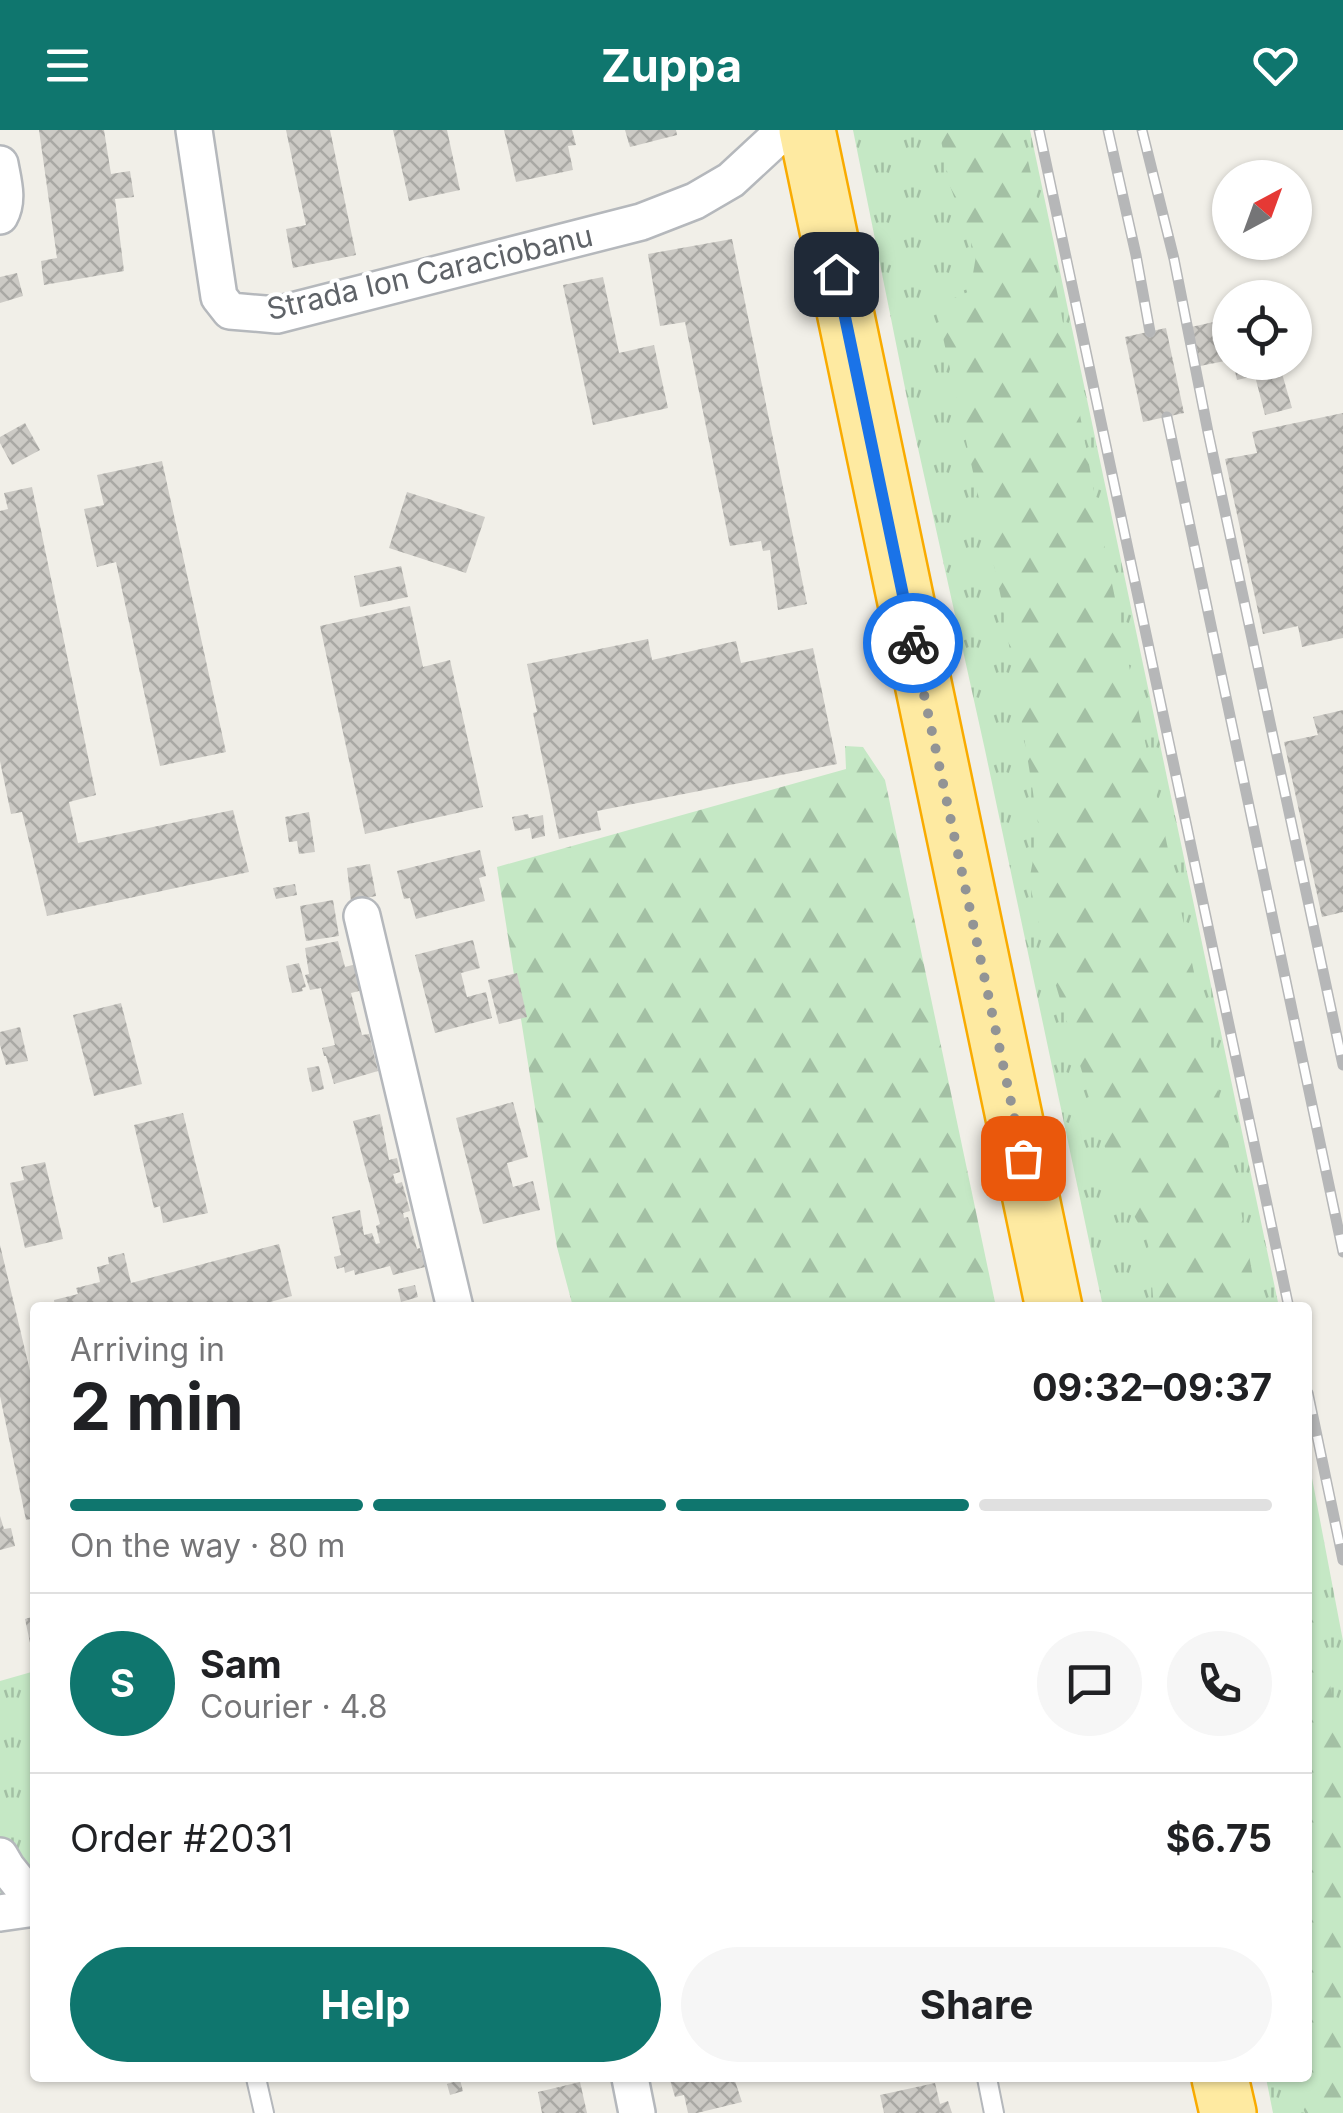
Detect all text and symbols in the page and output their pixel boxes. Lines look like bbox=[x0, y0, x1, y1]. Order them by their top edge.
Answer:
icon: menu bbox=[40, 38, 95, 93]
text: Zuppa bbox=[601, 38, 742, 93]
icon: heart bbox=[1248, 38, 1303, 93]
north arrow bbox=[1212, 160, 1312, 260]
map controls bbox=[1212, 160, 1312, 380]
street label: Strada Ion Caraciobanu bbox=[263, 217, 596, 327]
pin bbox=[794, 232, 879, 317]
icon: home bbox=[809, 247, 864, 302]
button: locate bbox=[1212, 280, 1312, 380]
courier bbox=[863, 593, 963, 693]
icon: bike bbox=[886, 616, 941, 671]
pin bbox=[981, 1116, 1066, 1201]
icon: bag bbox=[996, 1131, 1051, 1186]
text: Arriving in bbox=[70, 1330, 225, 1369]
text: 09:32–09:37 bbox=[1032, 1364, 1272, 1410]
text: 2 min bbox=[70, 1367, 244, 1446]
text: On the way · 80 m bbox=[70, 1526, 345, 1565]
button: chat bbox=[1037, 1631, 1142, 1736]
button: phone bbox=[1167, 1631, 1272, 1736]
text: Sam bbox=[200, 1641, 282, 1687]
text: S bbox=[110, 1660, 135, 1706]
text: Courier · 4.8 bbox=[200, 1687, 388, 1726]
text: Order #2031 bbox=[70, 1815, 293, 1861]
text: $6.75 bbox=[1166, 1815, 1272, 1861]
button: Help bbox=[70, 1947, 661, 2062]
button: Share bbox=[681, 1947, 1272, 2062]

